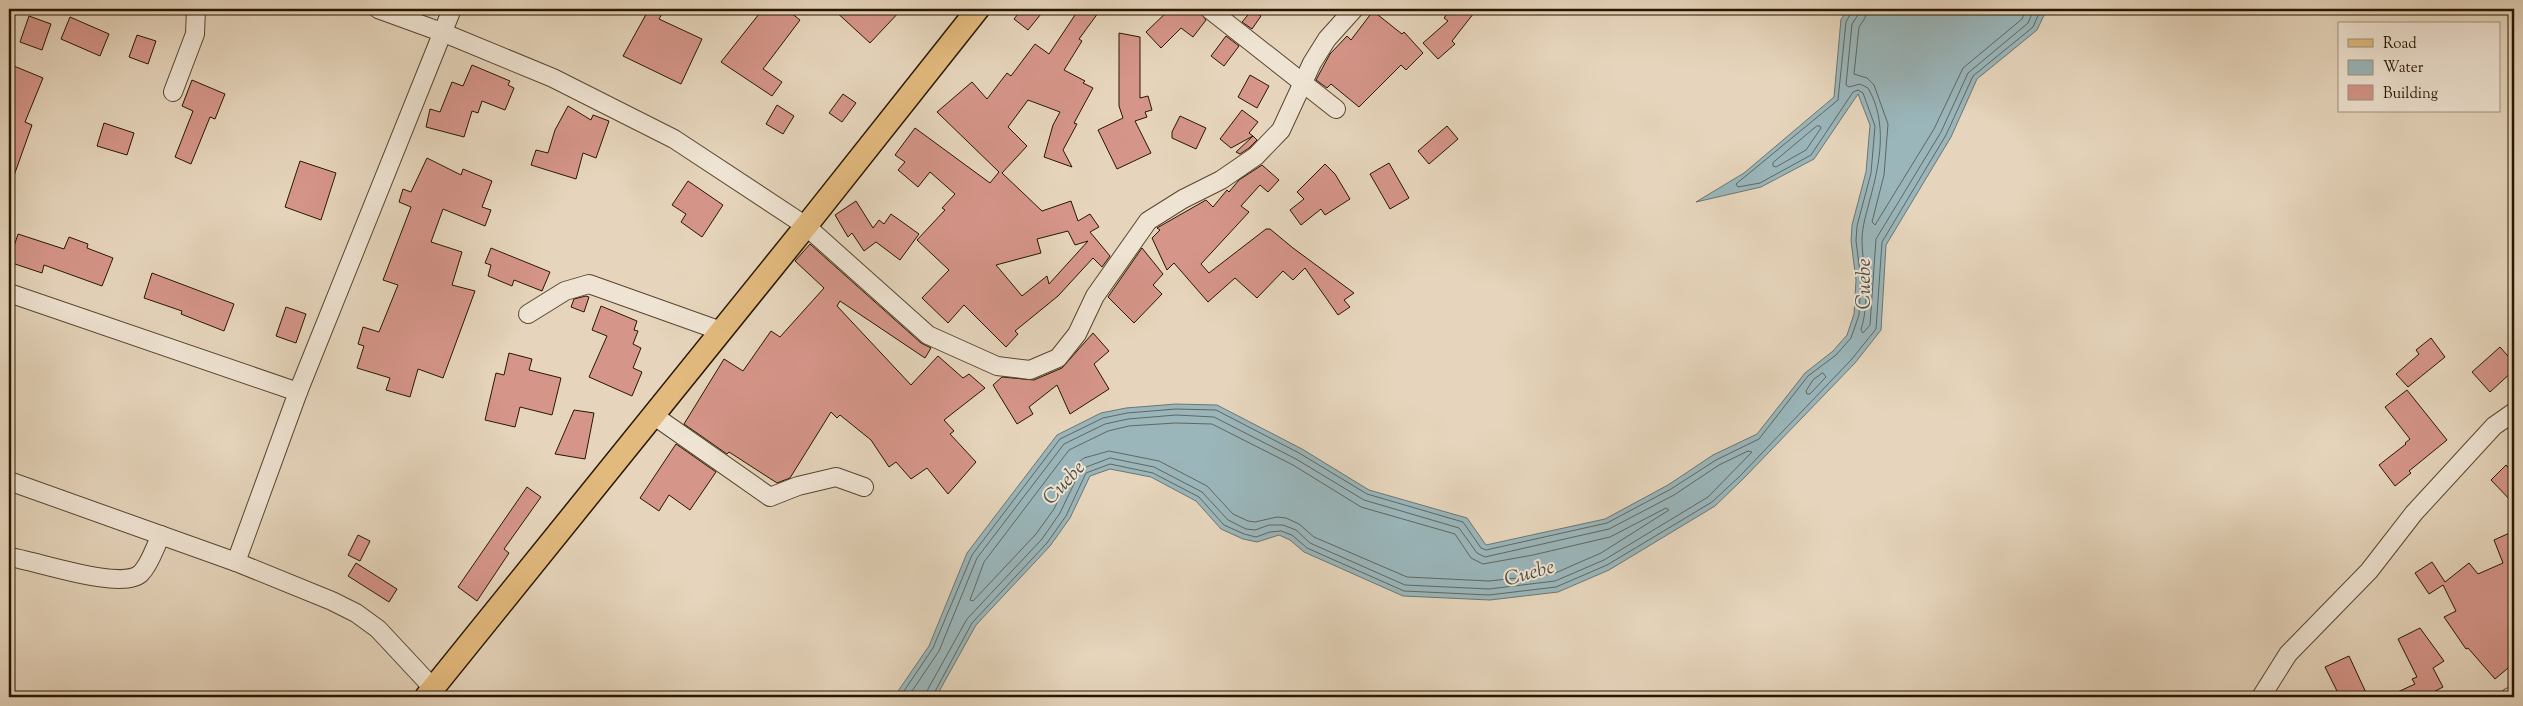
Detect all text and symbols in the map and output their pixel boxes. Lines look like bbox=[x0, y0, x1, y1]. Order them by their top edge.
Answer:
legend bbox=[2338, 22, 2500, 112]
text: Road bbox=[2383, 34, 2417, 55]
text: Water bbox=[2383, 58, 2424, 79]
text: Building bbox=[2383, 84, 2438, 105]
water label: Cuebe bbox=[1851, 259, 1880, 309]
water label: Cuebe bbox=[1037, 455, 1093, 512]
water label: Cuebe bbox=[1501, 553, 1558, 595]

